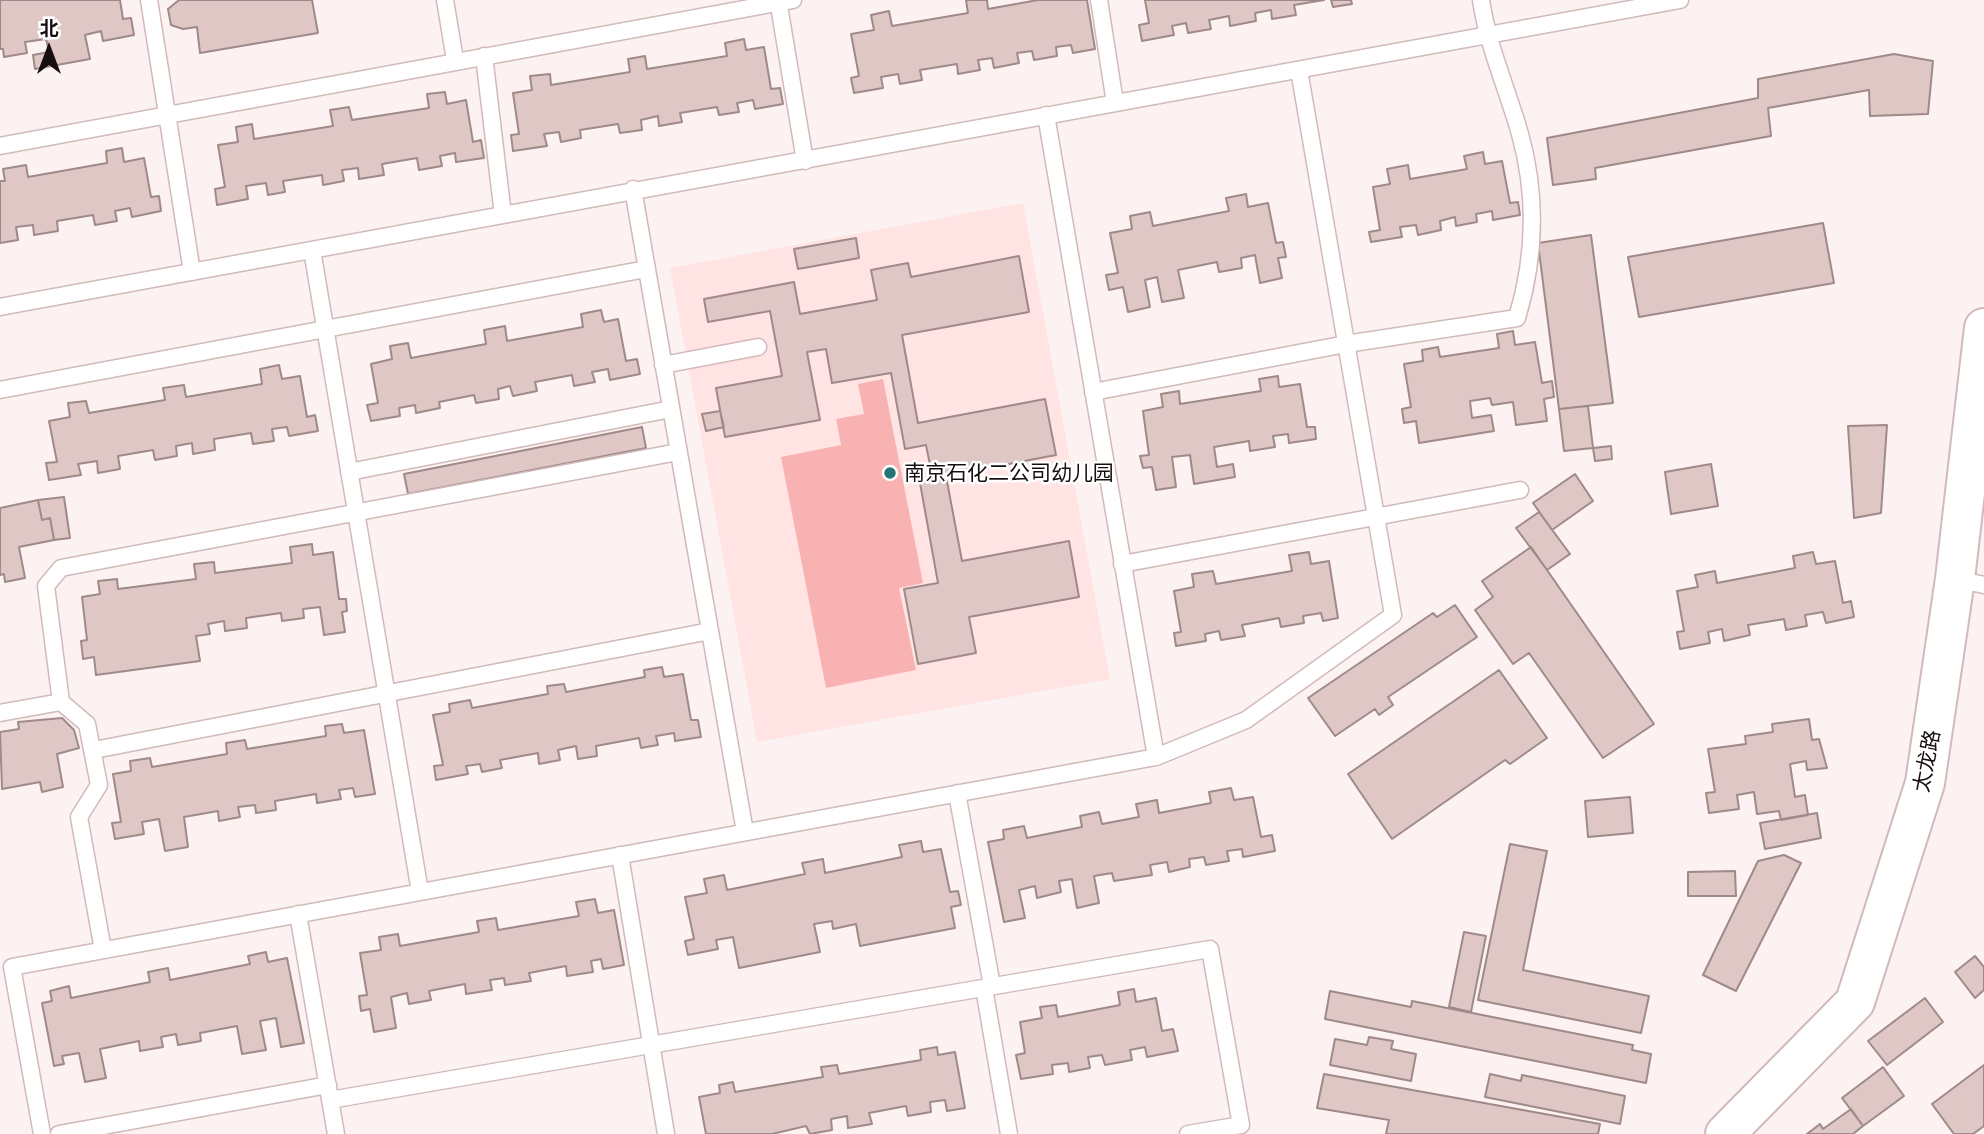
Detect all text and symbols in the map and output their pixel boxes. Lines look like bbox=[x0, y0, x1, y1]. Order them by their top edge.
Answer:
north arrow bbox=[14, 14, 84, 84]
text: 北 bbox=[39, 16, 59, 39]
place label: 南京石化二公司幼儿园 bbox=[904, 460, 1114, 486]
marker: 南京石化二公司幼儿园 bbox=[882, 465, 898, 481]
street label: 太龙路 bbox=[1909, 728, 1945, 794]

